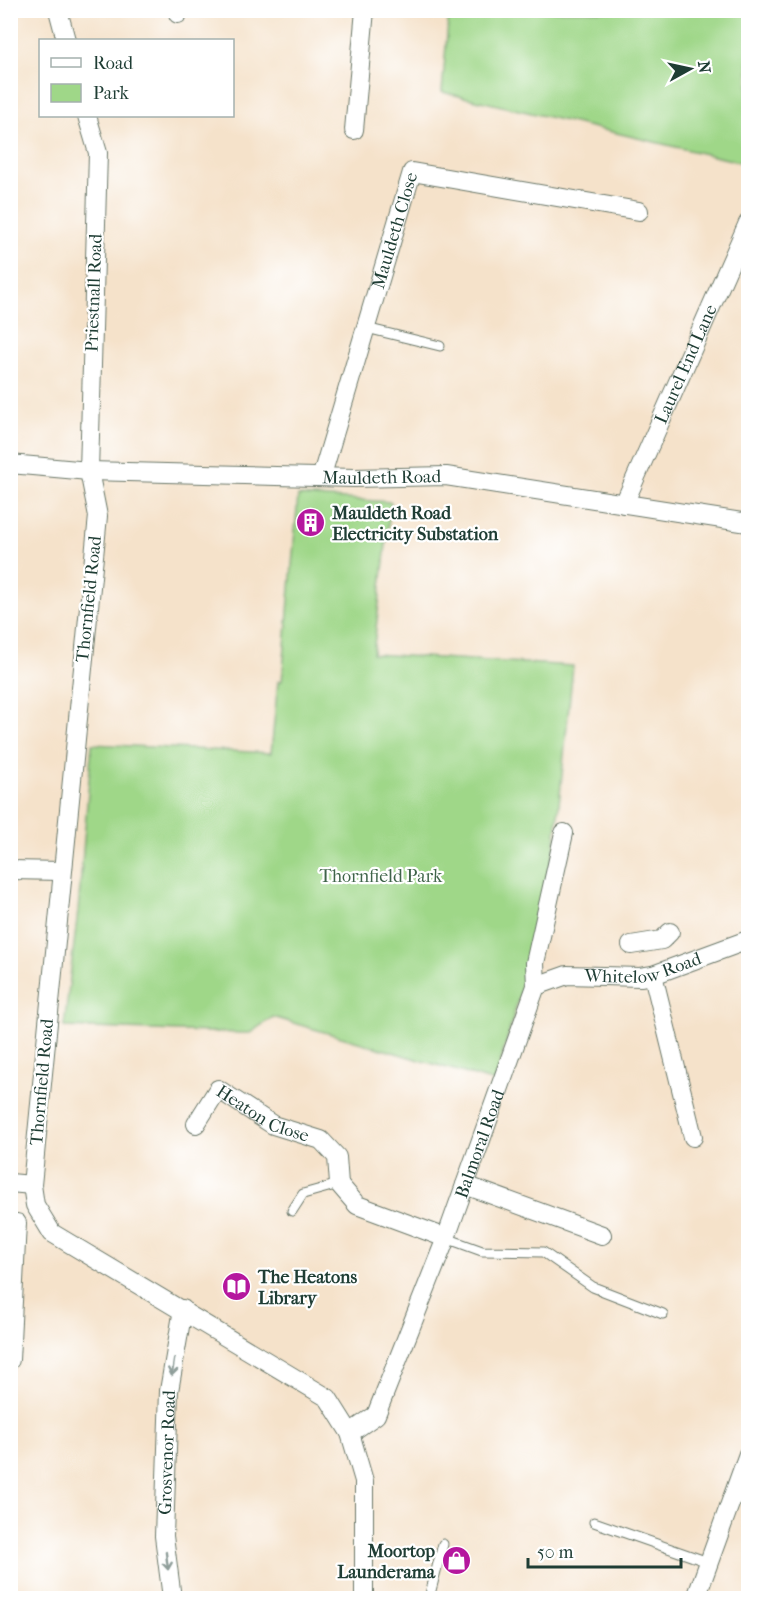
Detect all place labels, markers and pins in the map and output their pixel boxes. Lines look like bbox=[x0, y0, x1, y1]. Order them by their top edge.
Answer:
place label: Mauldeth Road Electricity Substation bbox=[331, 503, 499, 545]
building icon: Mauldeth Road Electricity Substation bbox=[295, 507, 327, 539]
place label: The Heatons Library bbox=[257, 1267, 357, 1309]
library icon: The Heatons Library bbox=[221, 1271, 253, 1303]
place label: Moortop Launderama bbox=[337, 1541, 436, 1583]
shop icon: Moortop Launderama bbox=[440, 1545, 472, 1577]

